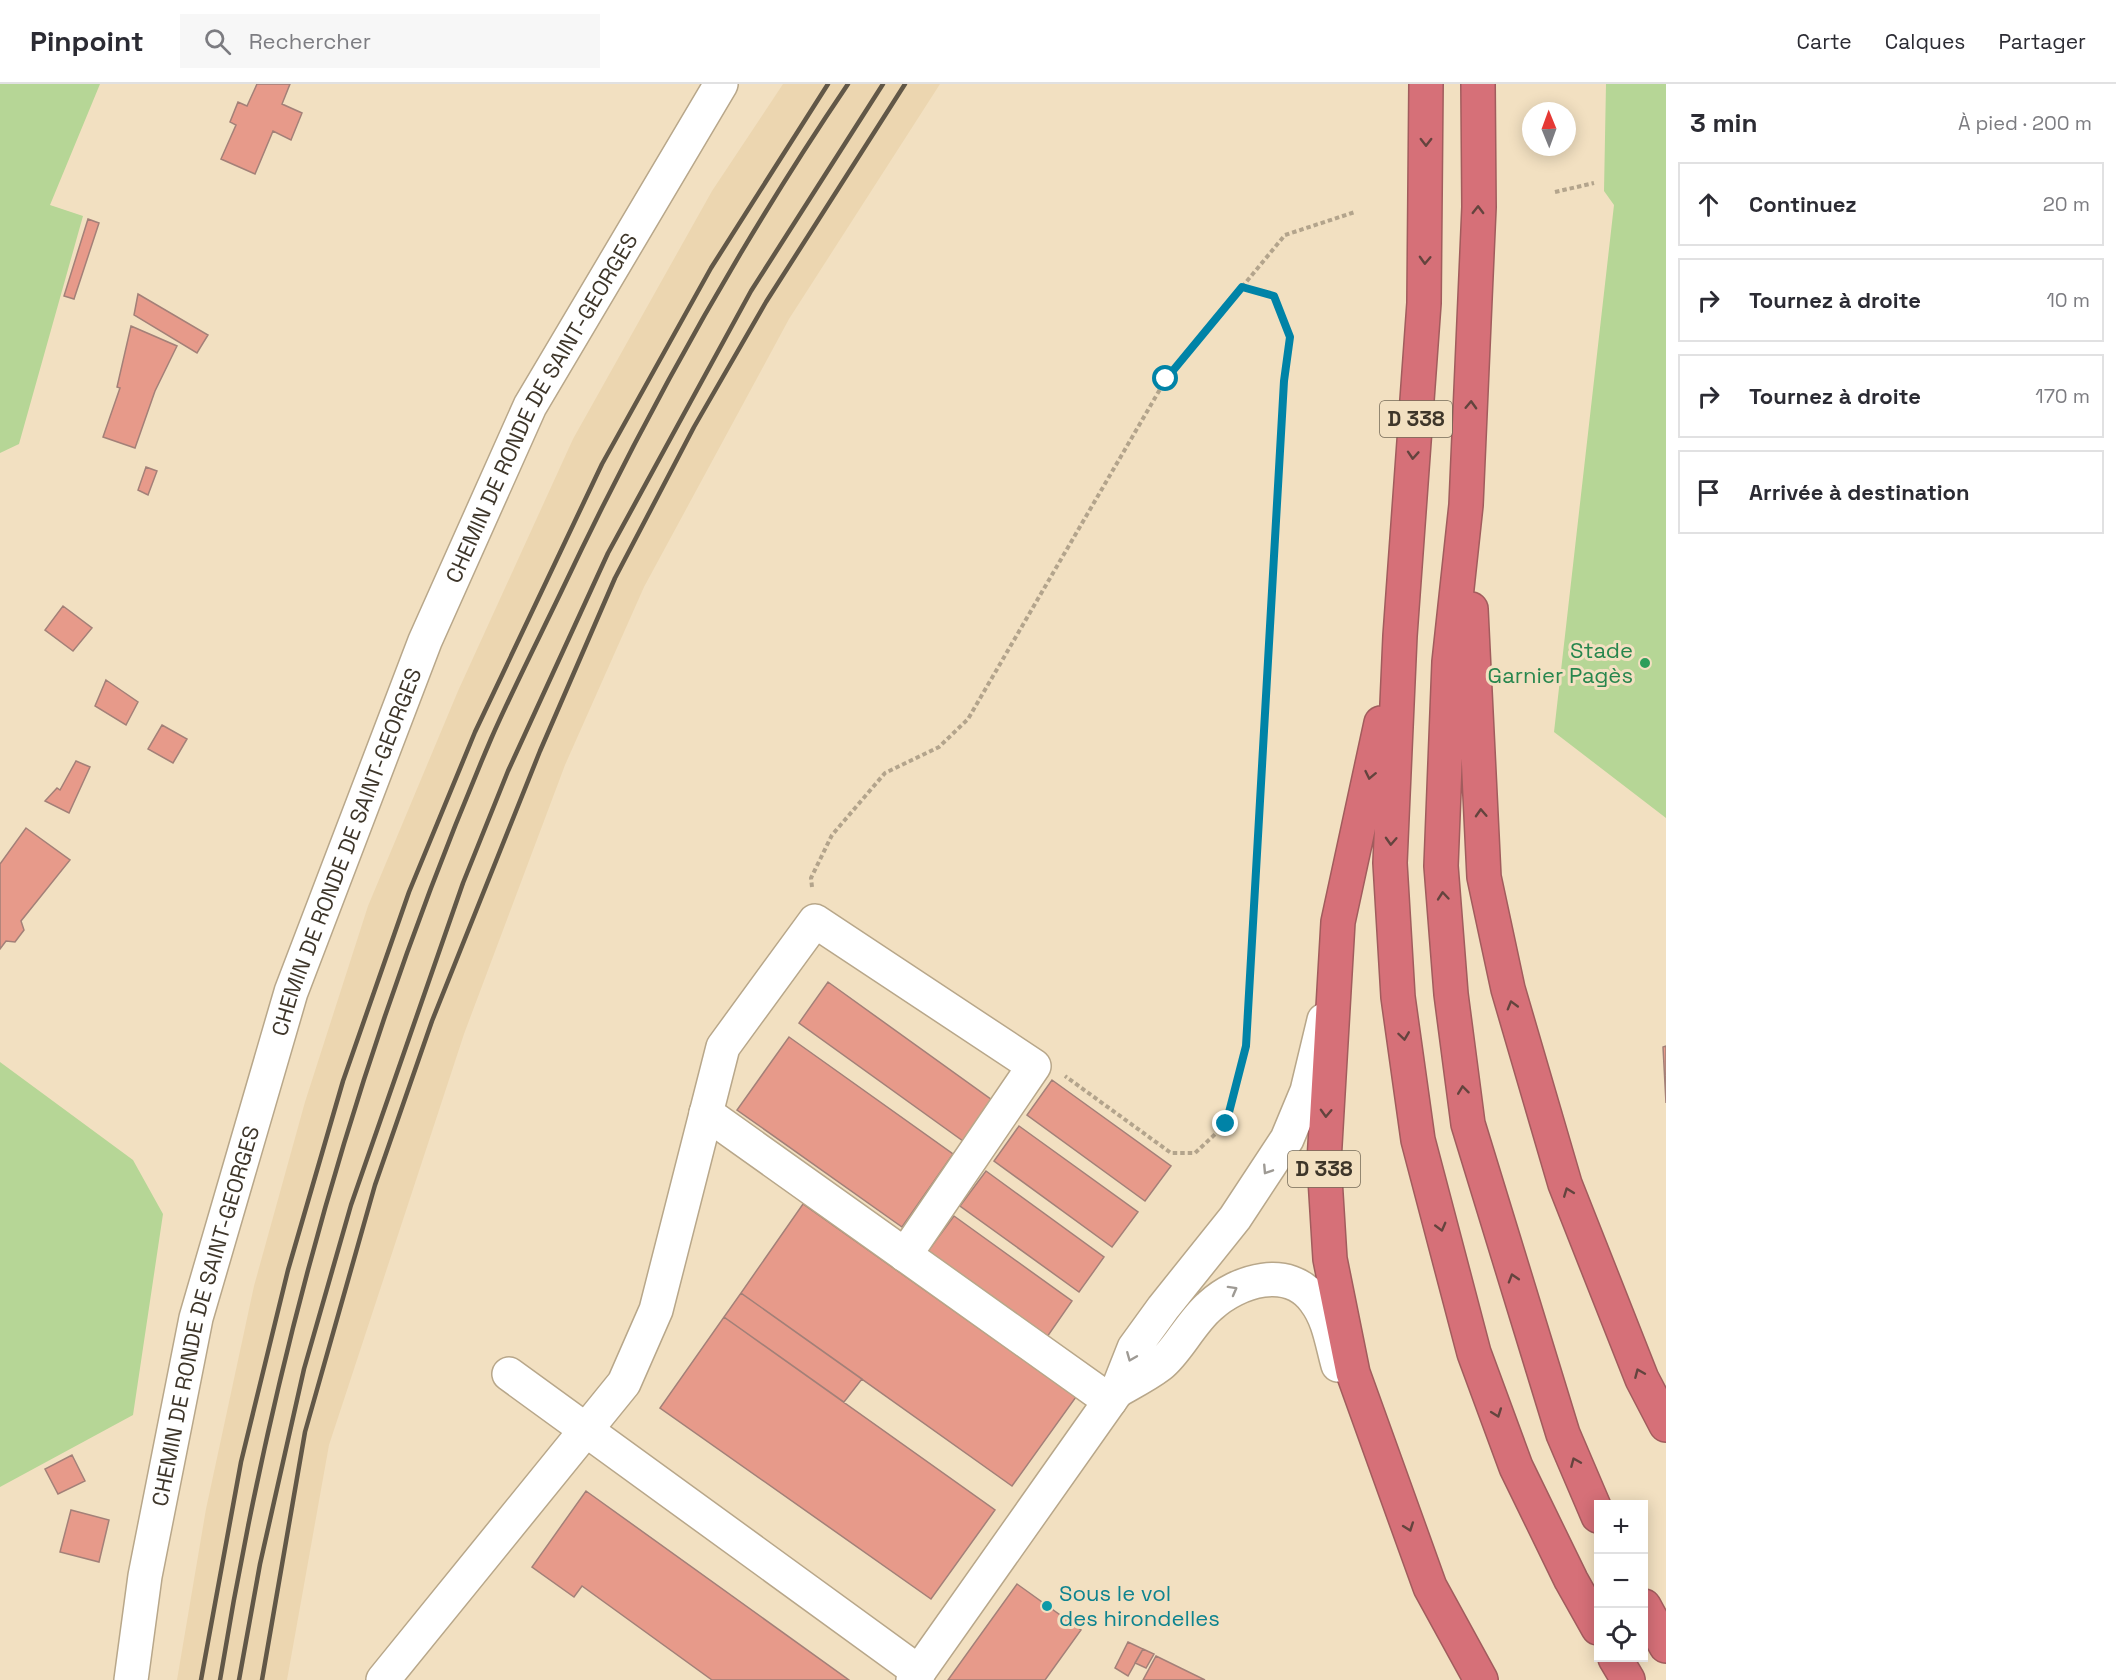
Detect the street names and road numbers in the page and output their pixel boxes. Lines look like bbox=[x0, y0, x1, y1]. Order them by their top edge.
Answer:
street label: CHEMIN DE RONDE DE SAINT-GEORGES bbox=[439, 228, 644, 587]
road number: D 338 bbox=[1380, 401, 1452, 437]
street label: CHEMIN DE RONDE DE SAINT-GEORGES bbox=[265, 664, 428, 1039]
street label: CHEMIN DE RONDE DE SAINT-GEORGES bbox=[145, 1122, 265, 1509]
road number: D 338 bbox=[1288, 1151, 1360, 1187]

